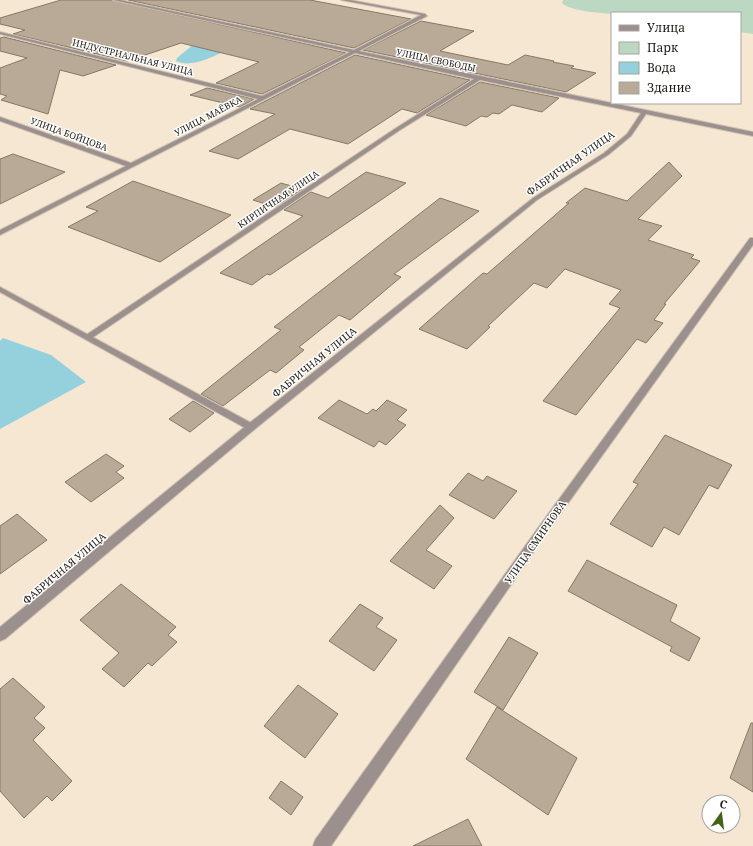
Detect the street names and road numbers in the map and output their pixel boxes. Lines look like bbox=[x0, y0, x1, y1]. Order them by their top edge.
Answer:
street label: ИНДУСТРИАЛЬНАЯ УЛИЦА bbox=[71, 36, 195, 78]
street label: УЛИЦА СВОБОДЫ bbox=[395, 45, 477, 75]
street label: УЛИЦА МАЁВКА bbox=[172, 92, 245, 139]
street label: УЛИЦА БОЙЦОВА bbox=[29, 114, 110, 154]
street label: ФАБРИЧНАЯ УЛИЦА bbox=[523, 127, 618, 199]
street label: КИРПИЧНАЯ УЛИЦА bbox=[235, 167, 322, 231]
street label: ФАБРИЧНАЯ УЛИЦА bbox=[269, 323, 360, 400]
street label: УЛИЦА СМИРНОВА bbox=[501, 497, 569, 586]
street label: ФАБРИЧНАЯ УЛИЦА bbox=[19, 528, 109, 607]

